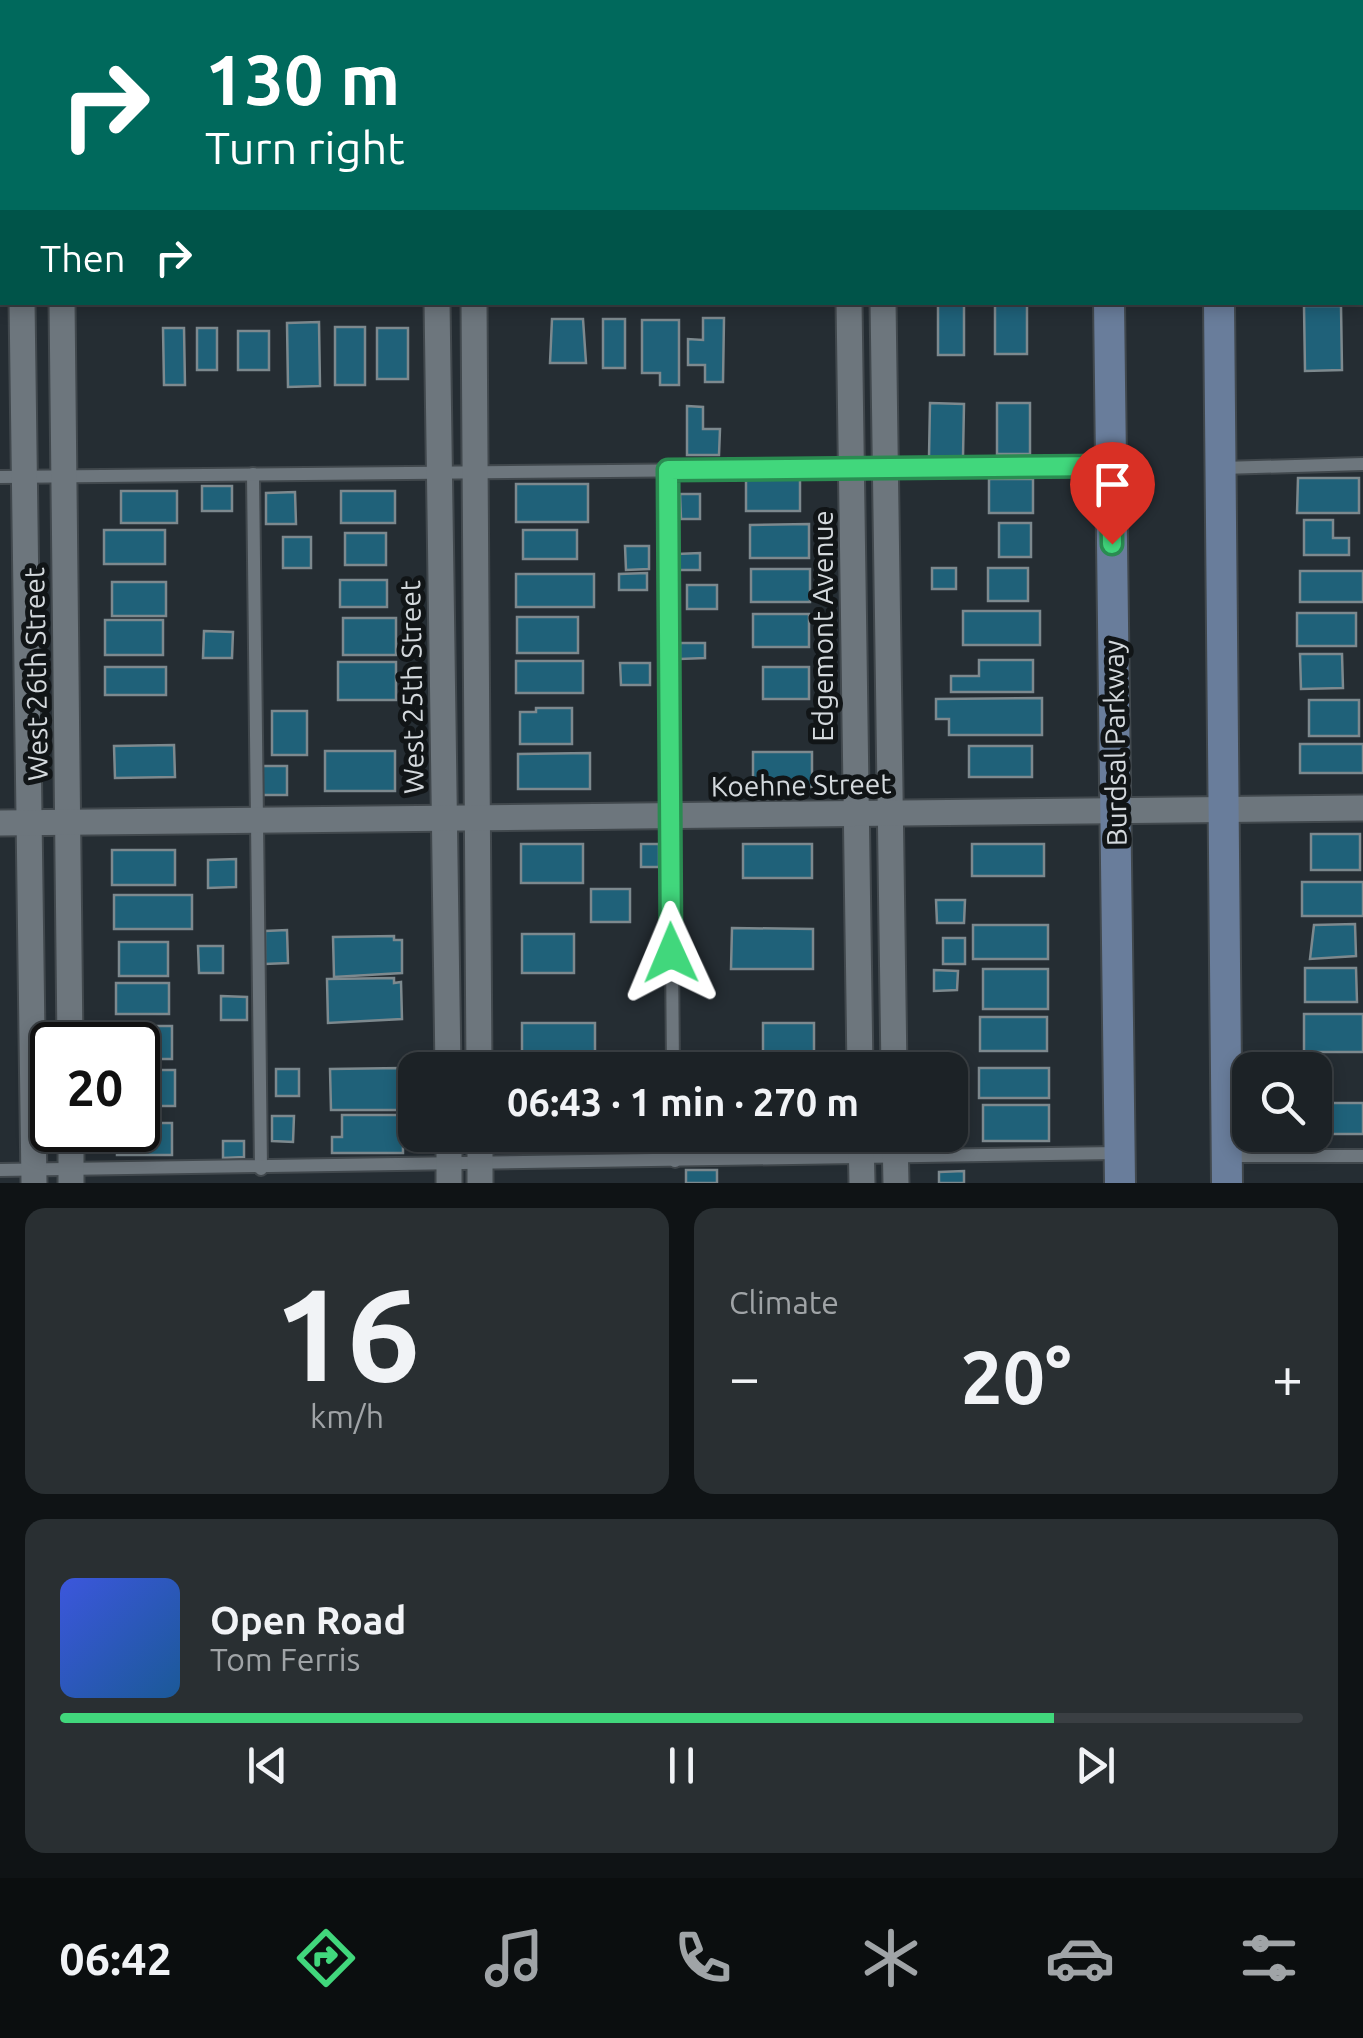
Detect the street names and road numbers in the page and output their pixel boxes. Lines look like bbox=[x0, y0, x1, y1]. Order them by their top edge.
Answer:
street label: Edgemont Avenue bbox=[807, 510, 838, 742]
street label: West 26th Street bbox=[18, 567, 53, 781]
street label: West 25th Street bbox=[394, 580, 429, 794]
street label: Burdsal Parkway bbox=[1097, 640, 1132, 846]
street label: Koehne Street bbox=[710, 767, 892, 802]

